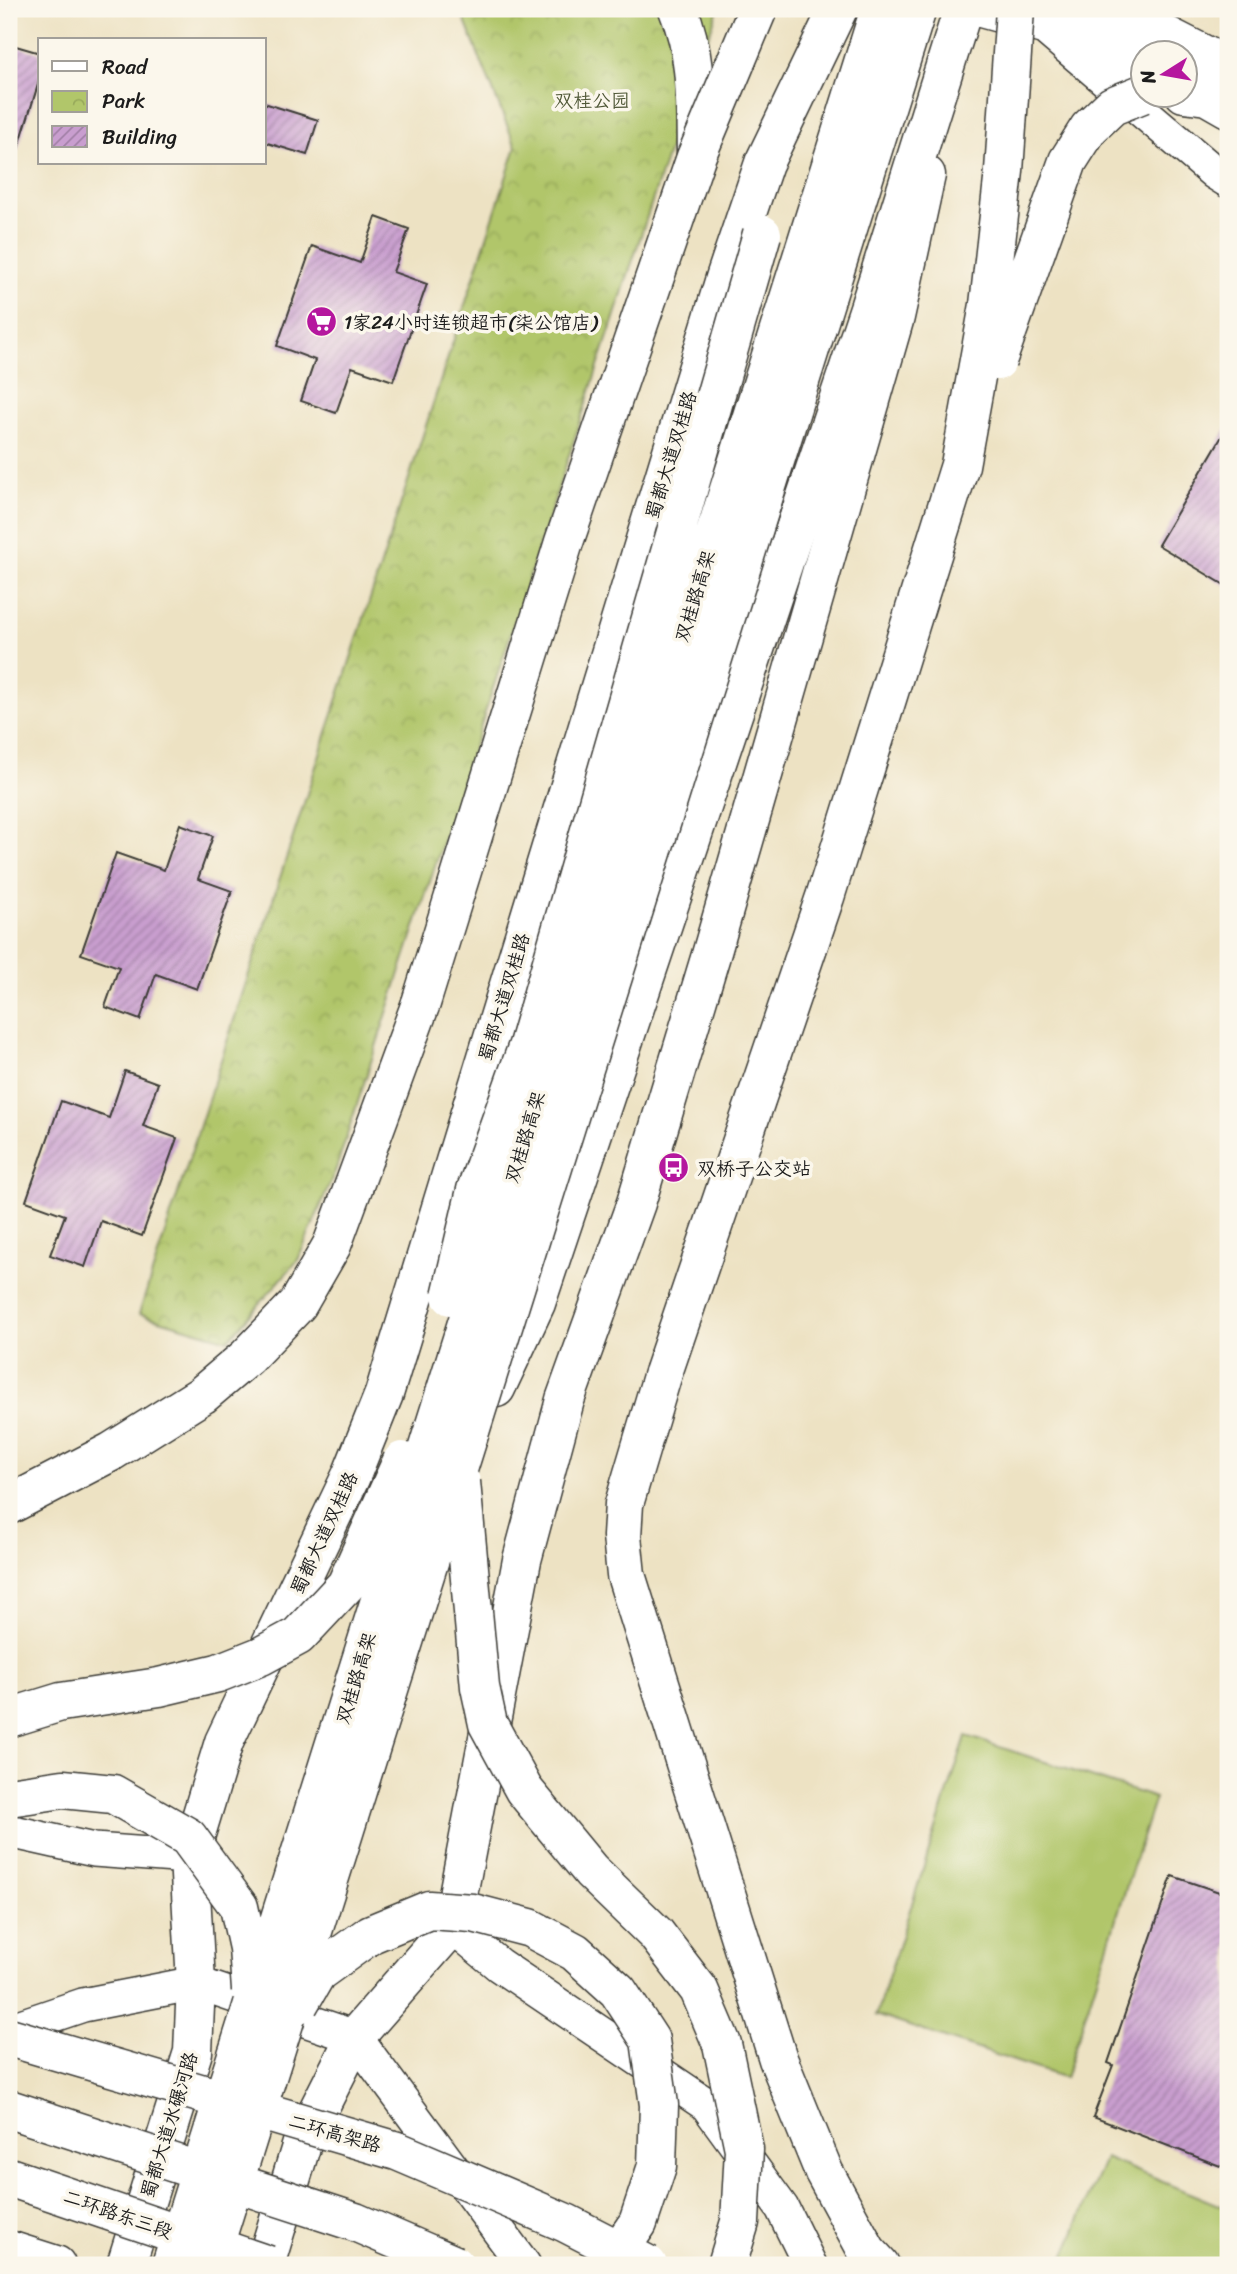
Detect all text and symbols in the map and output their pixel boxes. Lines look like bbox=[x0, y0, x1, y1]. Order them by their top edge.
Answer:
legend bbox=[38, 38, 266, 164]
north arrow bbox=[1128, 38, 1198, 108]
text: Road bbox=[102, 48, 149, 86]
text: N bbox=[1130, 67, 1165, 88]
text: Park bbox=[102, 82, 145, 120]
park label: 双桂公园 bbox=[554, 84, 630, 117]
text: Building bbox=[102, 118, 178, 156]
supermarket icon: 1家24小时连锁超市(柒公馆店) bbox=[304, 305, 338, 339]
place label: 1家24小时连锁超市(柒公馆店) bbox=[344, 306, 599, 339]
street label: 蜀都大道双桂路 bbox=[636, 387, 706, 523]
street label: 双桂路高架 bbox=[665, 546, 725, 646]
street label: 蜀都大道双桂路 bbox=[469, 929, 539, 1065]
street label: 双桂路高架 bbox=[495, 1087, 555, 1187]
bus stop icon: 双桥子公交站 bbox=[657, 1151, 691, 1185]
place label: 双桥子公交站 bbox=[697, 1152, 811, 1185]
street label: 蜀都大道双桂路 bbox=[281, 1466, 367, 1600]
street label: 双桂路高架 bbox=[326, 1628, 386, 1728]
street label: 蜀都大道水碾河路 bbox=[131, 2047, 207, 2203]
street label: 二环高架路 bbox=[285, 2104, 385, 2162]
street label: 二环路东三段 bbox=[59, 2180, 177, 2248]

